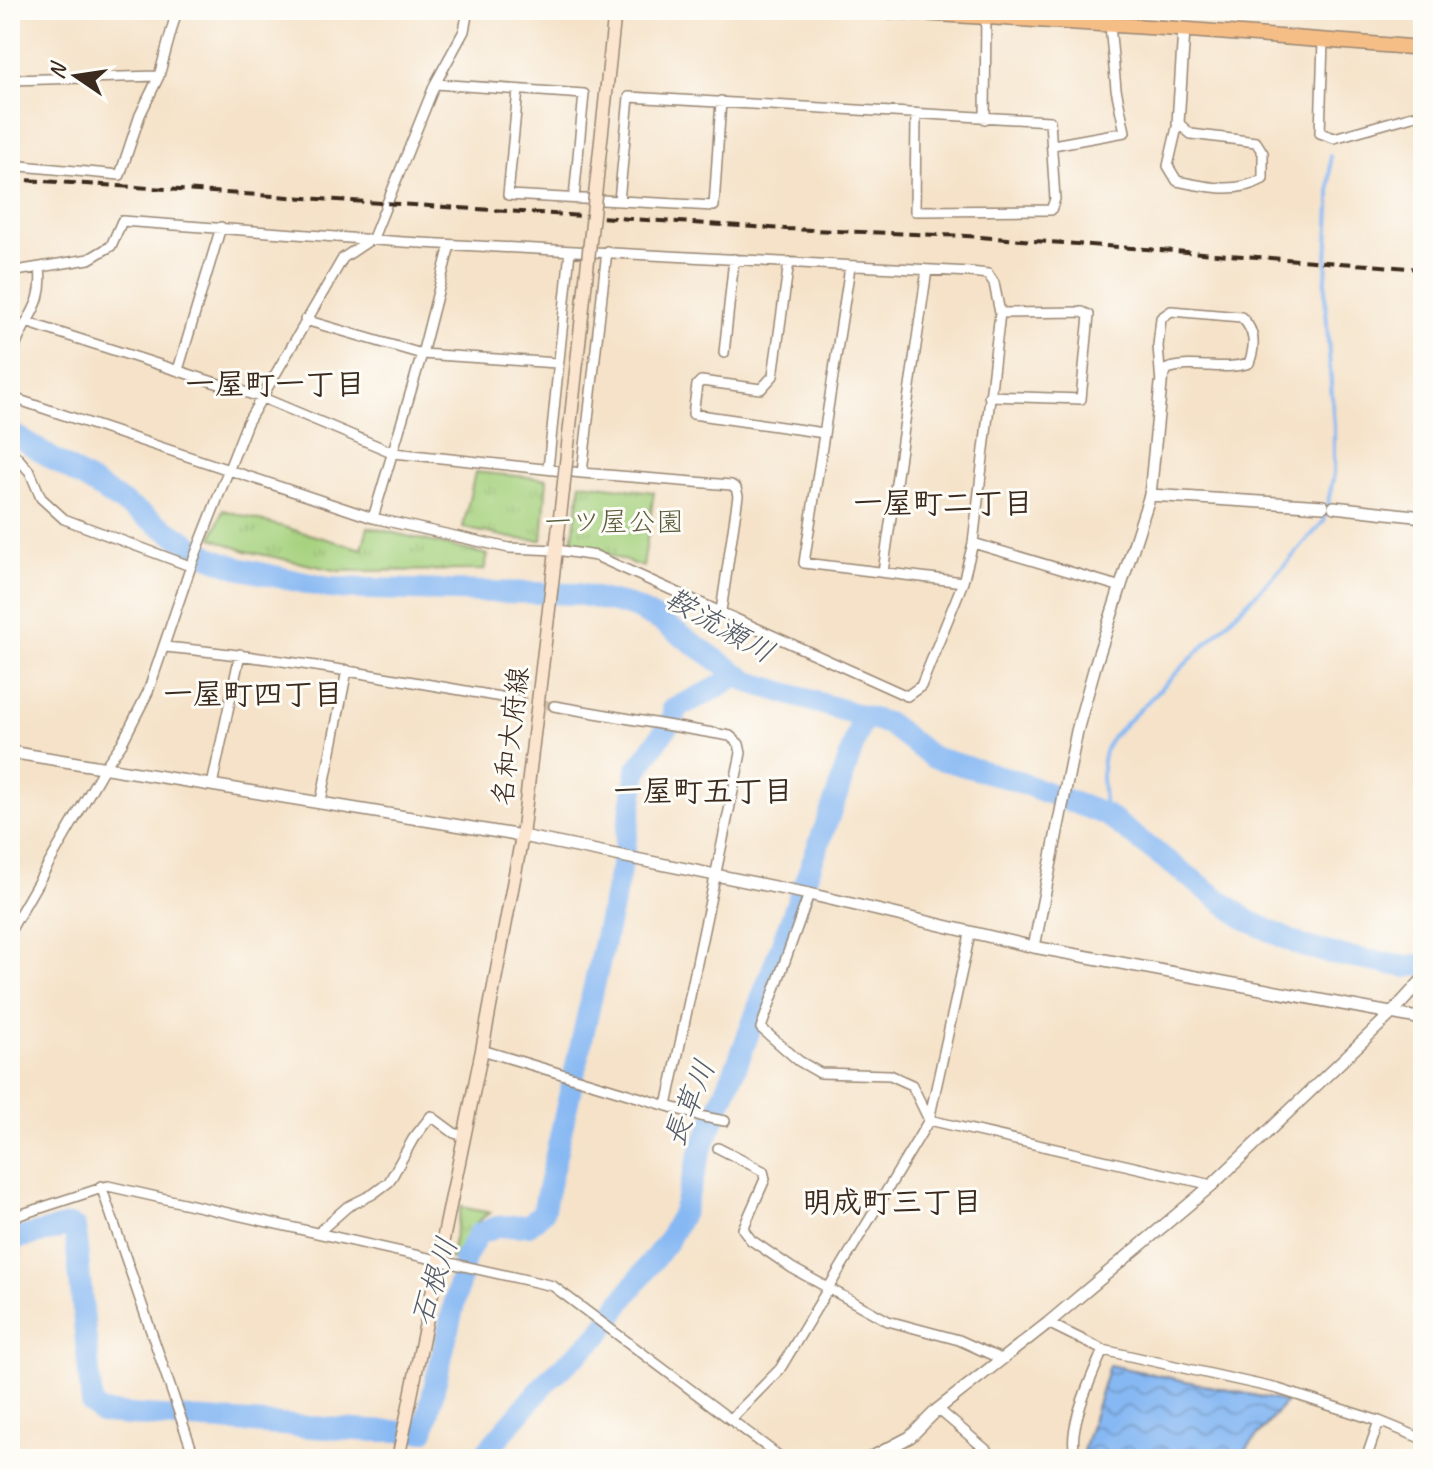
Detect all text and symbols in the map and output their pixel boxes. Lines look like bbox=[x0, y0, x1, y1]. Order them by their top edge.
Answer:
north arrow bbox=[36, 36, 116, 116]
text: N bbox=[42, 59, 73, 82]
district label: 一屋町一丁目 bbox=[185, 365, 365, 403]
district label: 一屋町二丁目 bbox=[853, 484, 1033, 522]
park label: 一ツ屋公園 bbox=[544, 504, 684, 539]
water label: 鞍流瀬川 bbox=[659, 579, 781, 671]
street label: 名和大府線 bbox=[484, 664, 536, 808]
district label: 一屋町四丁目 bbox=[163, 675, 343, 713]
district label: 一屋町五丁目 bbox=[613, 772, 793, 810]
water label: 長草川 bbox=[655, 1054, 723, 1152]
district label: 明成町三丁目 bbox=[802, 1183, 982, 1221]
water label: 石根川 bbox=[402, 1232, 466, 1330]

